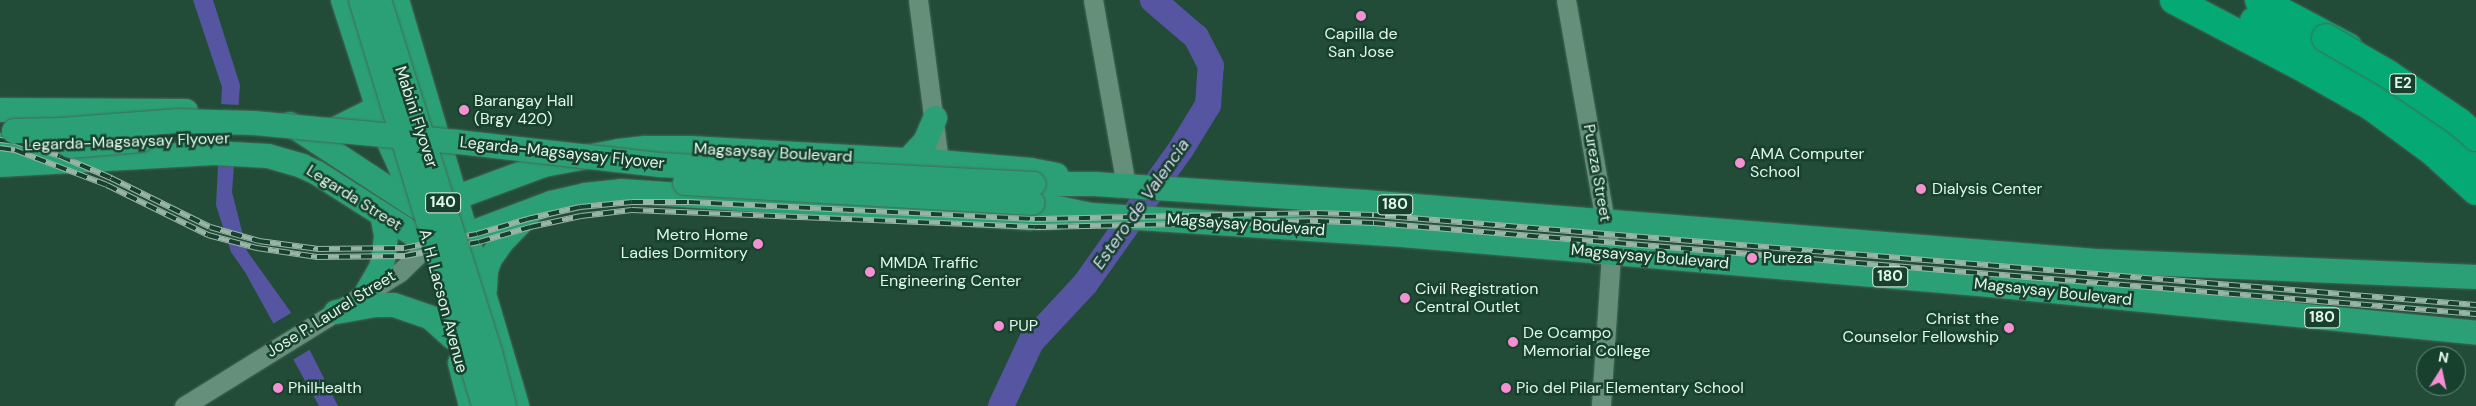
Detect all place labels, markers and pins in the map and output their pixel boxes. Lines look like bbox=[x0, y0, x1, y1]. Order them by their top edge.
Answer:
marker: Capilla de San Jose bbox=[1355, 10, 1367, 22]
place label: Capilla de San Jose bbox=[1324, 24, 1398, 62]
place label: Barangay Hall (Brgy 420) bbox=[474, 91, 573, 129]
marker: Barangay Hall (Brgy 420) bbox=[458, 104, 470, 116]
place label: AMA Computer School bbox=[1750, 144, 1864, 182]
marker: AMA Computer School bbox=[1734, 157, 1746, 169]
place label: Dialysis Center bbox=[1932, 179, 2043, 199]
marker: Dialysis Center bbox=[1914, 182, 1928, 196]
place label: Metro Home Ladies Dormitory bbox=[621, 225, 748, 263]
marker: Metro Home Ladies Dormitory bbox=[752, 238, 764, 250]
place label: Pureza bbox=[1763, 248, 1812, 268]
marker: Pureza bbox=[1745, 251, 1759, 265]
place label: MMDA Traffic Engineering Center bbox=[880, 253, 1021, 291]
marker: MMDA Traffic Engineering Center bbox=[864, 266, 876, 278]
place label: Civil Registration Central Outlet bbox=[1415, 279, 1538, 317]
marker: Civil Registration Central Outlet bbox=[1399, 292, 1411, 304]
place label: Christ the Counselor Fellowship bbox=[1842, 309, 1999, 347]
place label: PUP bbox=[1009, 316, 1038, 336]
marker: PUP bbox=[993, 320, 1005, 332]
marker: Christ the Counselor Fellowship bbox=[2003, 322, 2015, 334]
place label: De Ocampo Memorial College bbox=[1523, 323, 1650, 361]
marker: De Ocampo Memorial College bbox=[1507, 336, 1519, 348]
place label: PhilHealth bbox=[288, 378, 362, 398]
place label: Pio del Pilar Elementary School bbox=[1516, 378, 1744, 398]
marker: PhilHealth bbox=[272, 382, 284, 394]
marker: Pio del Pilar Elementary School bbox=[1500, 382, 1512, 394]

